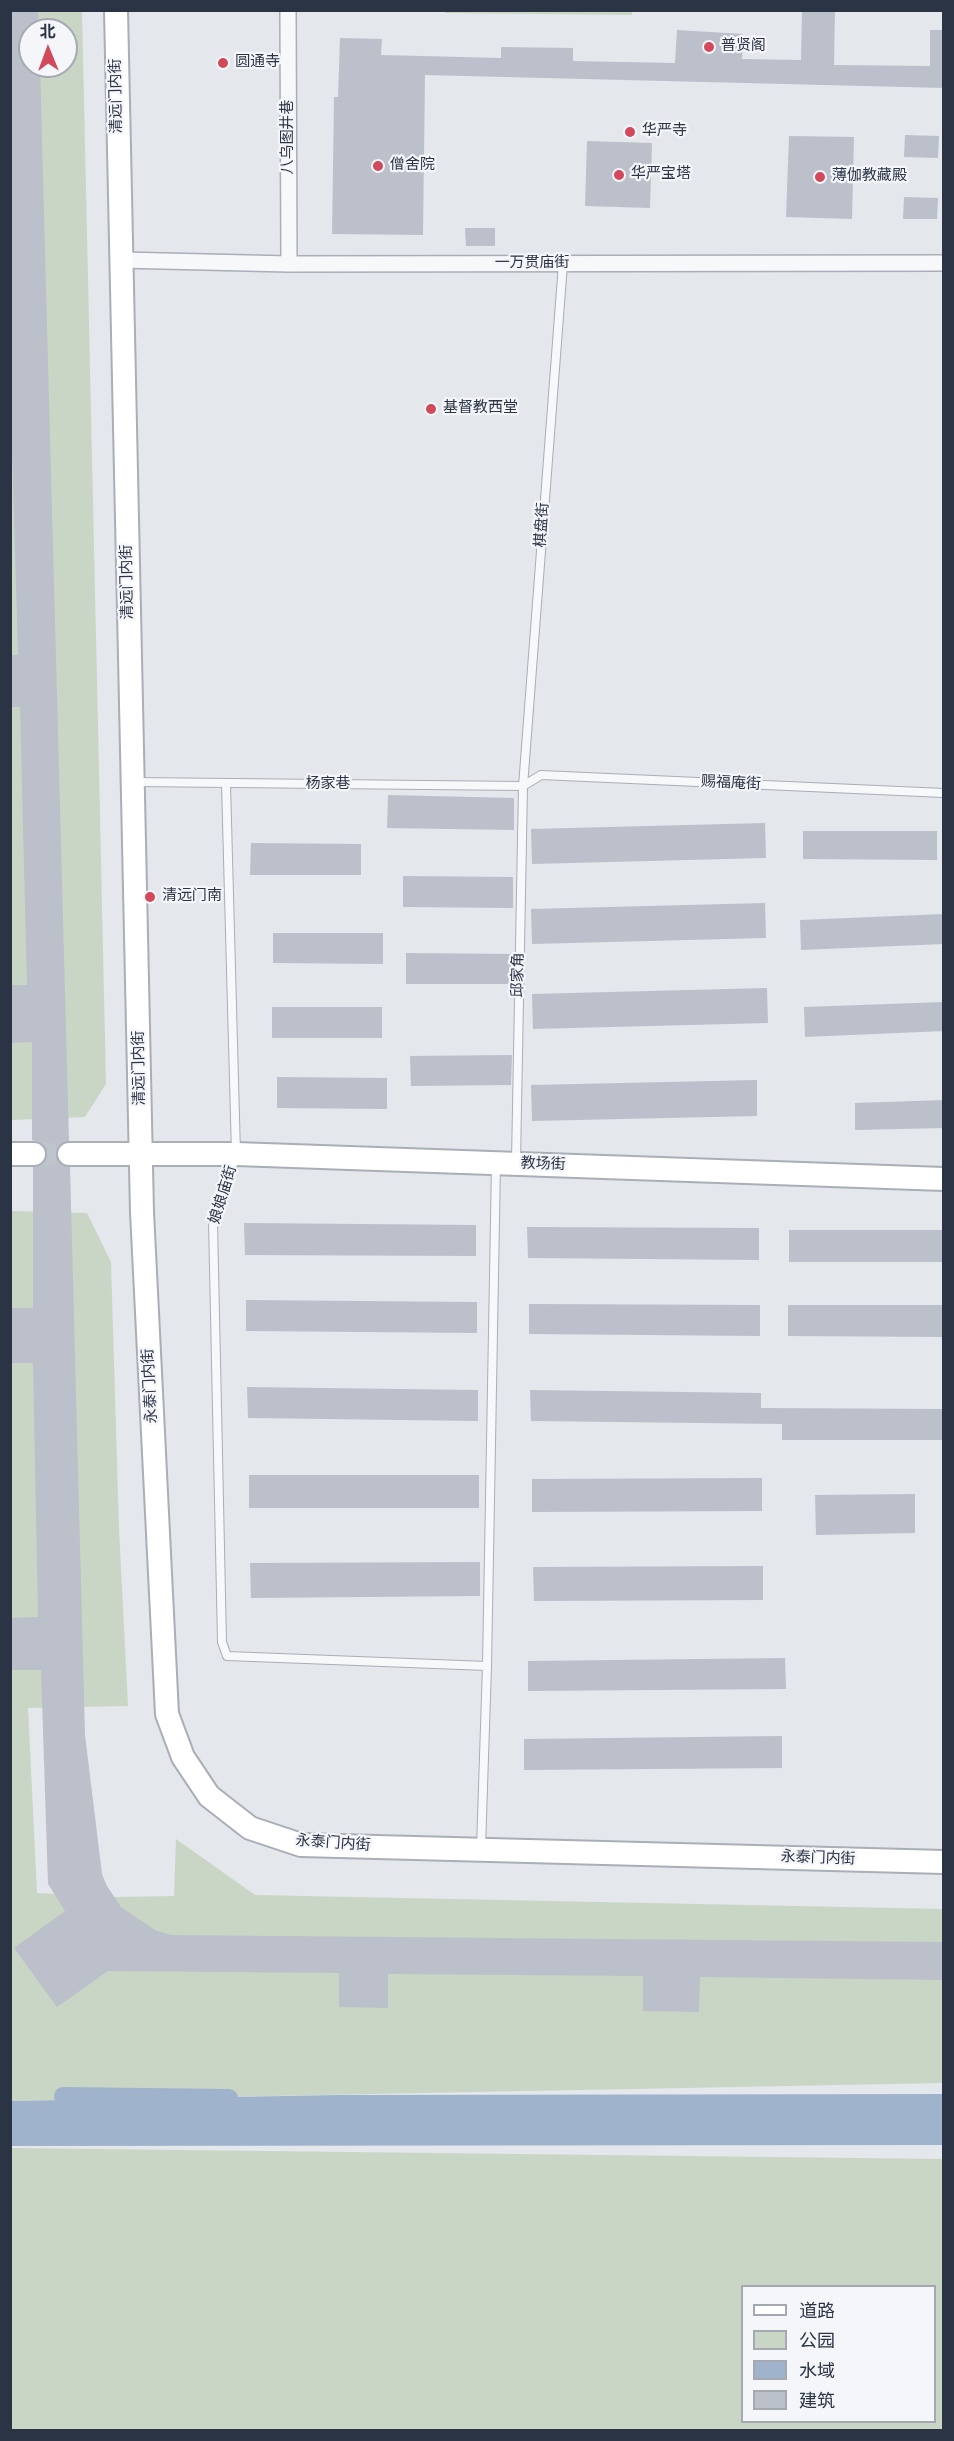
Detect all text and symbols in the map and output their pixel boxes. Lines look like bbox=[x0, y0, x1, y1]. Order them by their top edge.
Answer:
north arrow bbox=[18, 18, 78, 78]
text: 北 bbox=[40, 21, 56, 43]
place label: 普贤阁 bbox=[721, 38, 766, 56]
marker: 普贤阁 bbox=[702, 40, 716, 54]
place label: 圆通寺 bbox=[235, 54, 280, 72]
marker: 圆通寺 bbox=[216, 56, 230, 70]
street label: 清远门内街 bbox=[107, 58, 127, 134]
street label: 八乌图井巷 bbox=[280, 100, 298, 174]
place label: 华严寺 bbox=[642, 123, 687, 141]
marker: 华严寺 bbox=[623, 125, 637, 139]
place label: 僧舍院 bbox=[390, 157, 435, 175]
marker: 僧舍院 bbox=[371, 159, 385, 173]
place label: 华严宝塔 bbox=[631, 166, 691, 184]
marker: 华严宝塔 bbox=[612, 168, 626, 182]
place label: 薄伽教藏殿 bbox=[832, 168, 907, 186]
marker: 薄伽教藏殿 bbox=[813, 170, 827, 184]
street label: 一万贯庙街 bbox=[495, 255, 569, 273]
place label: 基督教西堂 bbox=[443, 400, 518, 418]
marker: 基督教西堂 bbox=[424, 402, 438, 416]
street label: 棋盘街 bbox=[532, 502, 554, 548]
street label: 清远门内街 bbox=[118, 544, 138, 620]
street label: 赐福庵街 bbox=[701, 773, 761, 795]
street label: 杨家巷 bbox=[306, 776, 350, 794]
place label: 清远门南 bbox=[162, 888, 222, 906]
marker: 清远门南 bbox=[143, 890, 157, 904]
street label: 邱家角 bbox=[510, 952, 528, 998]
street label: 清远门内街 bbox=[130, 1030, 150, 1106]
street label: 教场街 bbox=[520, 1155, 566, 1175]
street label: 娘娘庙街 bbox=[207, 1164, 241, 1226]
street label: 永泰门内街 bbox=[140, 1348, 162, 1424]
street label: 永泰门内街 bbox=[295, 1832, 371, 1856]
street label: 永泰门内街 bbox=[780, 1849, 856, 1869]
legend bbox=[741, 2285, 936, 2423]
text: 道路 bbox=[799, 2299, 835, 2324]
text: 公园 bbox=[799, 2329, 835, 2354]
text: 水域 bbox=[799, 2359, 835, 2384]
text: 建筑 bbox=[799, 2389, 835, 2414]

